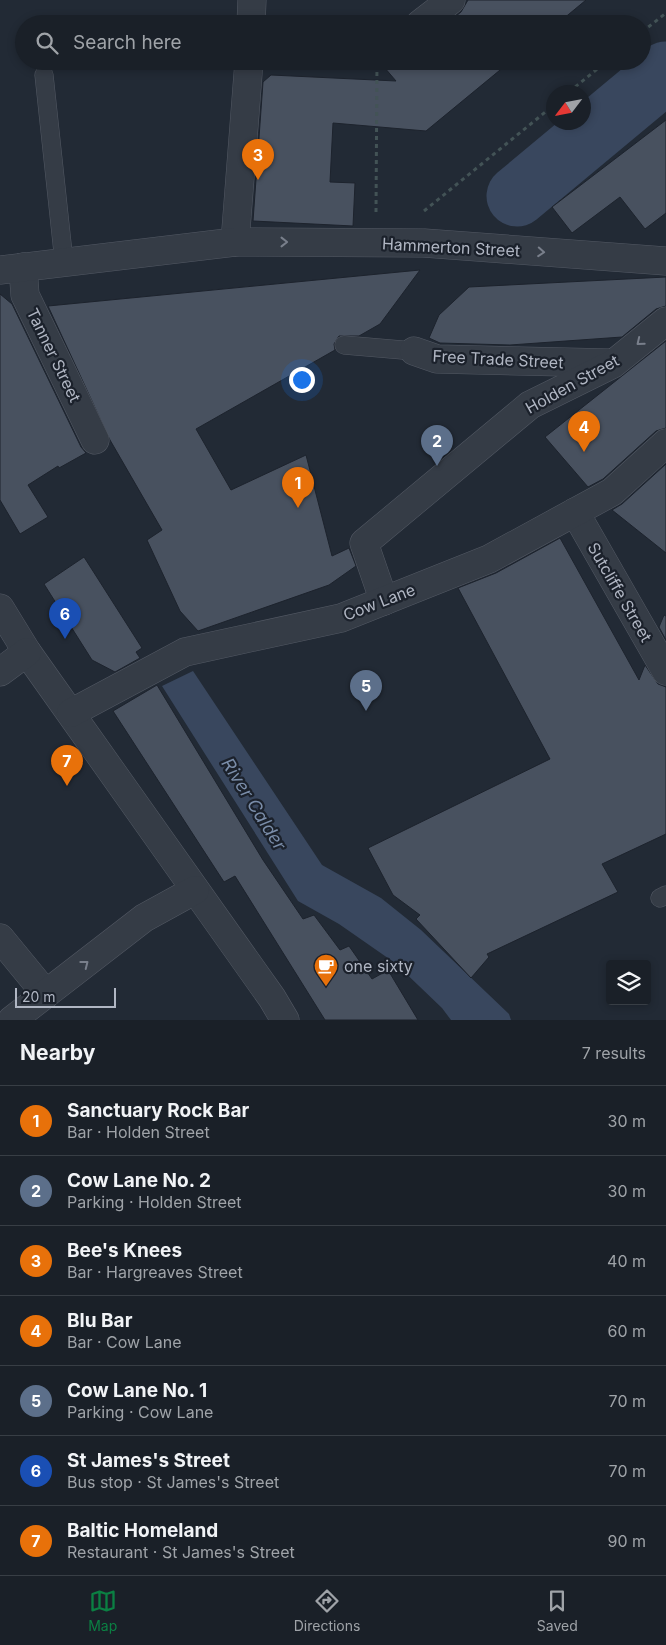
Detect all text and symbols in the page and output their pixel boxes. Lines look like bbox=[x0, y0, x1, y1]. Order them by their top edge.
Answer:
search box bbox=[15, 15, 651, 70]
icon: search bbox=[33, 29, 61, 57]
text: Search here bbox=[73, 31, 182, 54]
north arrow bbox=[546, 85, 591, 130]
pin: 3 bbox=[242, 139, 274, 180]
street label: Hammerton Street bbox=[381, 233, 521, 261]
one-way arrow bbox=[280, 237, 288, 247]
one-way arrow bbox=[537, 246, 545, 257]
street label: Tanner Street bbox=[23, 305, 85, 405]
one-way arrow bbox=[636, 337, 645, 346]
street label: Free Trade Street bbox=[432, 346, 564, 372]
street label: Holden Street bbox=[522, 350, 622, 418]
your location bbox=[289, 367, 315, 393]
pin: 4 bbox=[568, 411, 600, 452]
pin: 2 bbox=[421, 425, 453, 466]
pin: 1 bbox=[282, 467, 314, 508]
street label: Sutcliffe Street bbox=[583, 539, 657, 645]
street label: Cow Lane bbox=[340, 579, 418, 625]
pin: 6 bbox=[49, 598, 81, 639]
pin: 5 bbox=[350, 670, 382, 711]
pin: 7 bbox=[51, 745, 83, 786]
water label: River Calder bbox=[217, 754, 291, 855]
cafe icon: one sixty bbox=[313, 953, 339, 987]
place label: one sixty bbox=[344, 956, 413, 976]
map controls bbox=[606, 960, 651, 1005]
button: layers bbox=[606, 960, 651, 1005]
one-way arrow bbox=[79, 961, 88, 969]
scale bar bbox=[15, 985, 116, 1008]
text: 20 m bbox=[22, 988, 56, 1005]
text: Nearby bbox=[20, 1040, 95, 1065]
text: 7 results bbox=[582, 1043, 646, 1063]
text: Sanctuary Rock Bar bbox=[67, 1099, 249, 1122]
text: 1 bbox=[33, 1111, 39, 1131]
text: 30 m bbox=[608, 1111, 646, 1131]
text: Bar · Holden Street bbox=[67, 1122, 210, 1142]
text: Cow Lane No. 2 bbox=[67, 1169, 211, 1192]
text: 2 bbox=[31, 1181, 41, 1201]
text: 30 m bbox=[608, 1181, 646, 1201]
text: Parking · Holden Street bbox=[67, 1192, 242, 1212]
text: Bee's Knees bbox=[67, 1239, 182, 1262]
text: 3 bbox=[31, 1251, 41, 1271]
text: 40 m bbox=[607, 1251, 646, 1271]
text: Bar · Hargreaves Street bbox=[67, 1262, 243, 1282]
text: Blu Bar bbox=[67, 1309, 132, 1332]
text: 4 bbox=[31, 1321, 41, 1341]
text: 60 m bbox=[607, 1321, 646, 1341]
text: Bar · Cow Lane bbox=[67, 1332, 181, 1352]
text: Cow Lane No. 1 bbox=[67, 1379, 207, 1402]
text: 5 bbox=[31, 1391, 41, 1411]
text: 70 m bbox=[609, 1391, 646, 1411]
text: Parking · Cow Lane bbox=[67, 1402, 213, 1422]
text: St James's Street bbox=[67, 1449, 230, 1472]
text: 6 bbox=[31, 1461, 41, 1481]
text: 70 m bbox=[609, 1461, 646, 1481]
text: Bus stop · St James's Street bbox=[67, 1472, 279, 1492]
text: Baltic Homeland bbox=[67, 1519, 218, 1542]
text: 7 bbox=[31, 1531, 41, 1551]
text: 90 m bbox=[607, 1531, 646, 1551]
text: Restaurant · St James's Street bbox=[67, 1542, 295, 1562]
tab: Map bbox=[88, 1587, 117, 1634]
tab: Directions bbox=[294, 1587, 360, 1634]
tab: Saved bbox=[537, 1587, 578, 1634]

